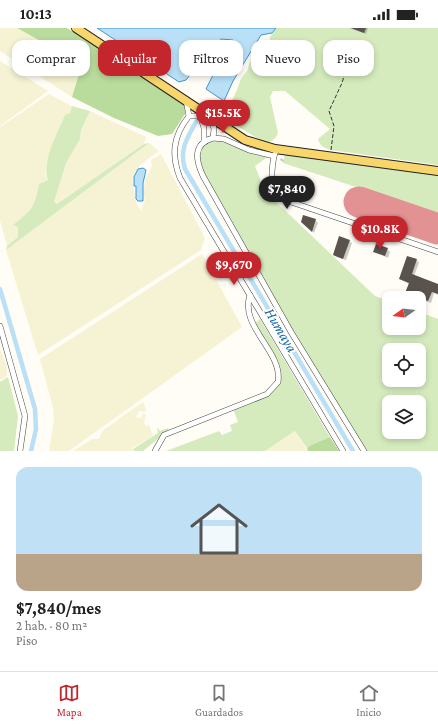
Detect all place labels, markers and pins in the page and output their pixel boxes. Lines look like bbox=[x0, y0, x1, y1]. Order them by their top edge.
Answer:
pin: $15.5K bbox=[190, 100, 256, 134]
pin: $7,840 bbox=[254, 176, 320, 210]
pin: $10.8K bbox=[347, 216, 413, 250]
pin: $9,670 bbox=[201, 252, 267, 286]

